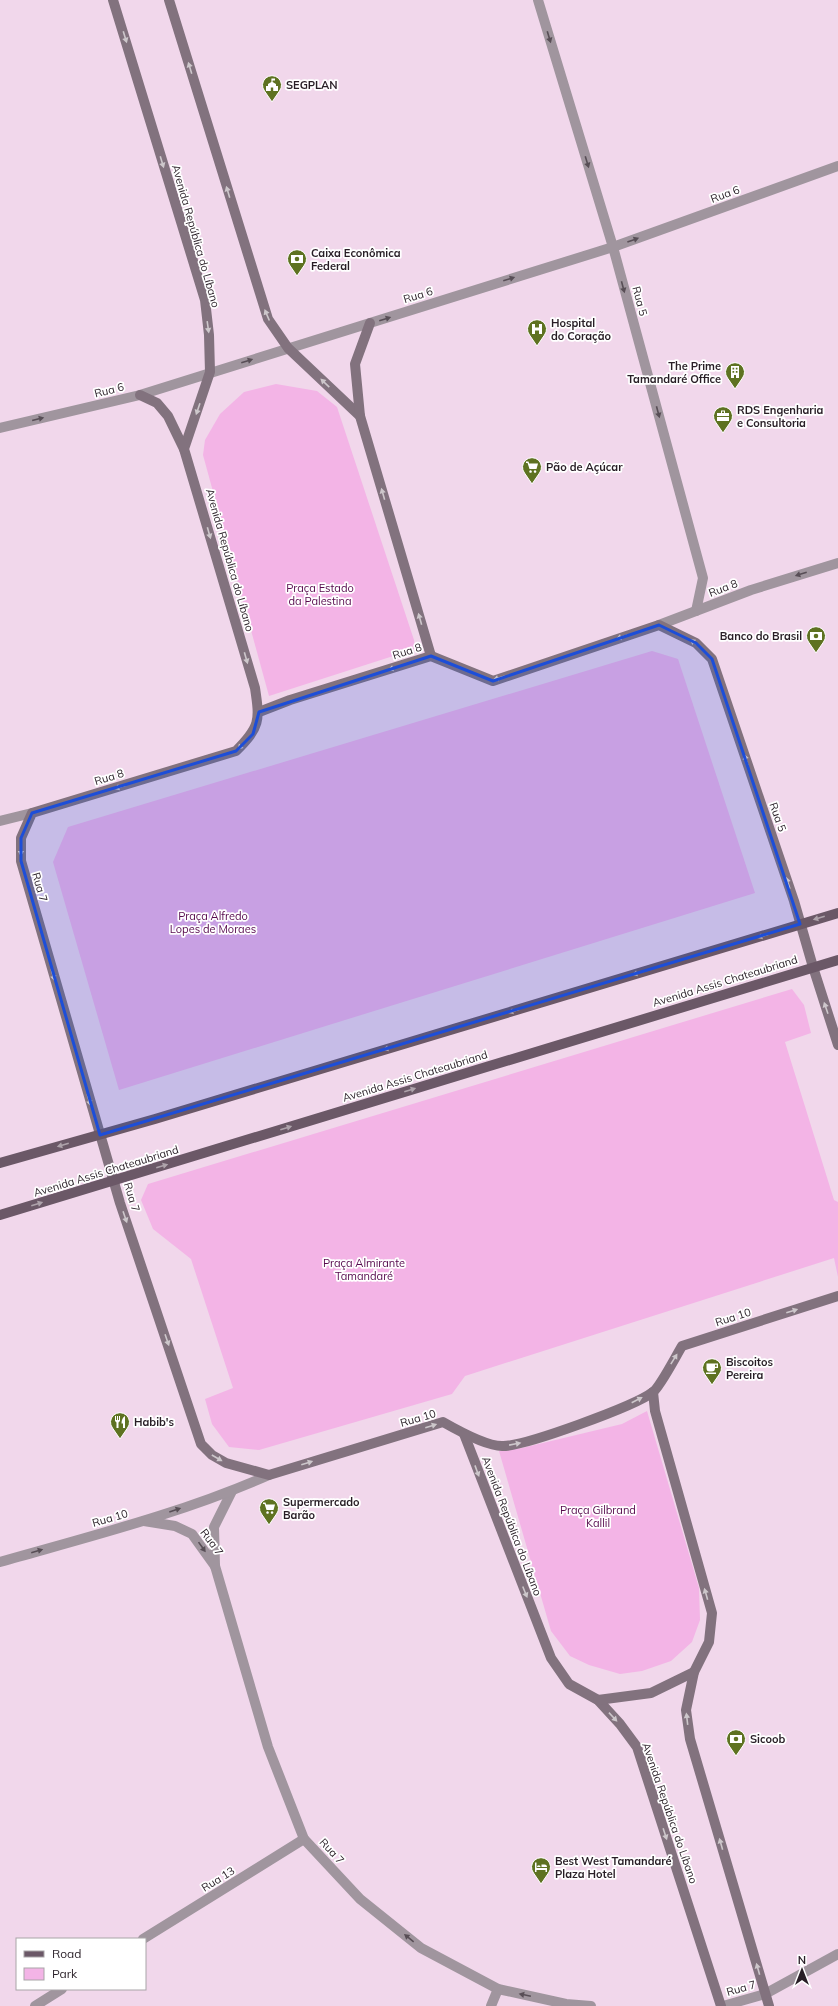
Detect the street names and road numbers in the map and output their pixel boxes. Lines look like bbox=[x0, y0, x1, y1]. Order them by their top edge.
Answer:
street label: Avenida República do Líbano bbox=[169, 163, 223, 309]
street label: Rua 6 bbox=[708, 182, 742, 206]
street label: Rua 6 bbox=[402, 284, 435, 306]
street label: Rua 5 bbox=[629, 285, 651, 318]
street label: Rua 6 bbox=[93, 379, 126, 400]
street label: Avenida República do Líbano bbox=[203, 487, 257, 633]
street label: Rua 8 bbox=[706, 576, 740, 600]
street label: Rua 8 bbox=[391, 640, 424, 662]
street label: Rua 8 bbox=[93, 766, 126, 788]
street label: Rua 5 bbox=[766, 801, 790, 834]
street label: Rua 7 bbox=[29, 871, 51, 903]
street label: Avenida Assis Chateaubriand bbox=[651, 952, 799, 1010]
street label: Avenida Assis Chateaubriand bbox=[341, 1047, 489, 1105]
street label: Avenida Assis Chateaubriand bbox=[32, 1142, 180, 1200]
street label: Rua 7 bbox=[121, 1181, 143, 1213]
street label: Rua 10 bbox=[713, 1305, 753, 1329]
street label: Rua 10 bbox=[398, 1406, 438, 1430]
street label: Avenida República do Líbano bbox=[479, 1454, 545, 1598]
street label: Rua 10 bbox=[90, 1506, 130, 1530]
street label: Rua 7 bbox=[197, 1526, 227, 1558]
street label: Avenida República do Líbano bbox=[639, 1741, 701, 1885]
street label: Rua 7 bbox=[317, 1835, 347, 1867]
street label: Rua 13 bbox=[199, 1863, 237, 1895]
street label: Rua 7 bbox=[725, 1977, 757, 1999]

